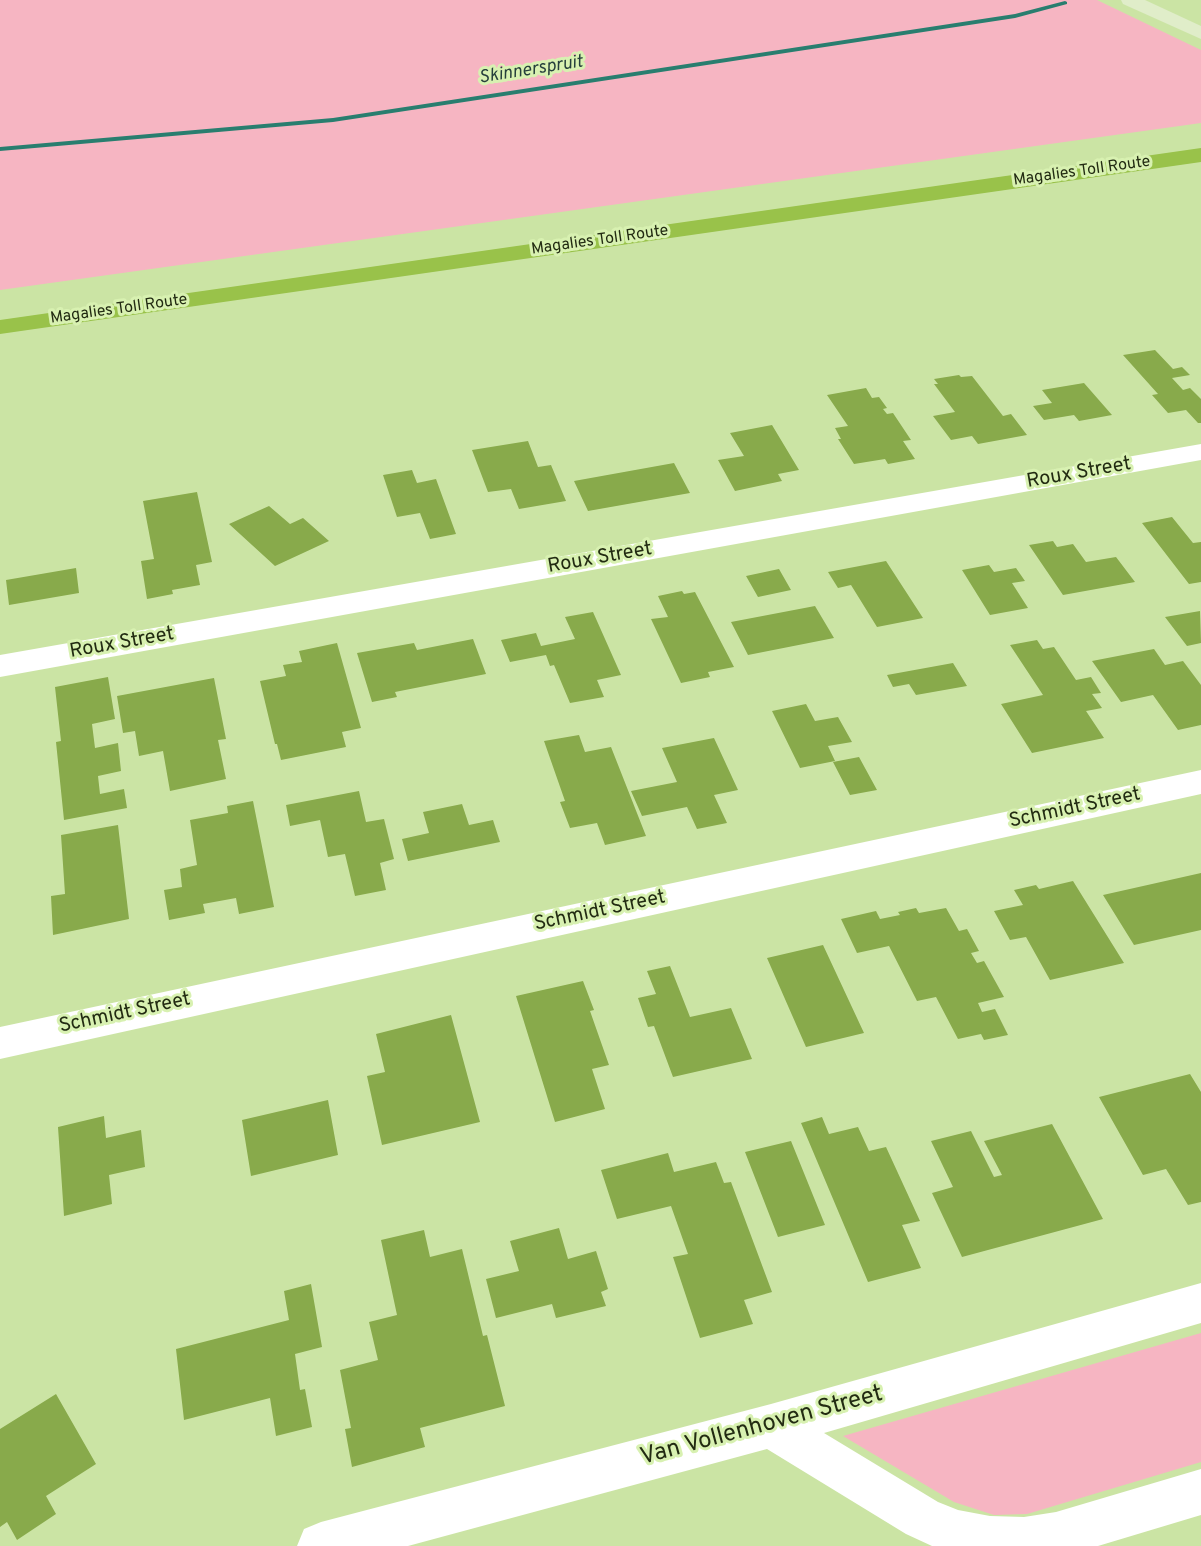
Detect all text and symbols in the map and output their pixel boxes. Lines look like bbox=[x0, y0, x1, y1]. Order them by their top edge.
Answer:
water label: Skinnerspruit bbox=[478, 52, 584, 90]
street label: Magalies Toll Route bbox=[1012, 153, 1152, 191]
street label: Magalies Toll Route bbox=[530, 222, 670, 260]
street label: Magalies Toll Route bbox=[49, 291, 189, 329]
street label: Roux Street bbox=[1025, 453, 1133, 495]
street label: Roux Street bbox=[546, 538, 654, 580]
street label: Roux Street bbox=[68, 623, 176, 665]
street label: Schmidt Street bbox=[1007, 783, 1143, 835]
street label: Schmidt Street bbox=[532, 886, 668, 938]
street label: Schmidt Street bbox=[57, 988, 193, 1040]
street label: Van Vollenhoven Street bbox=[638, 1381, 886, 1473]

